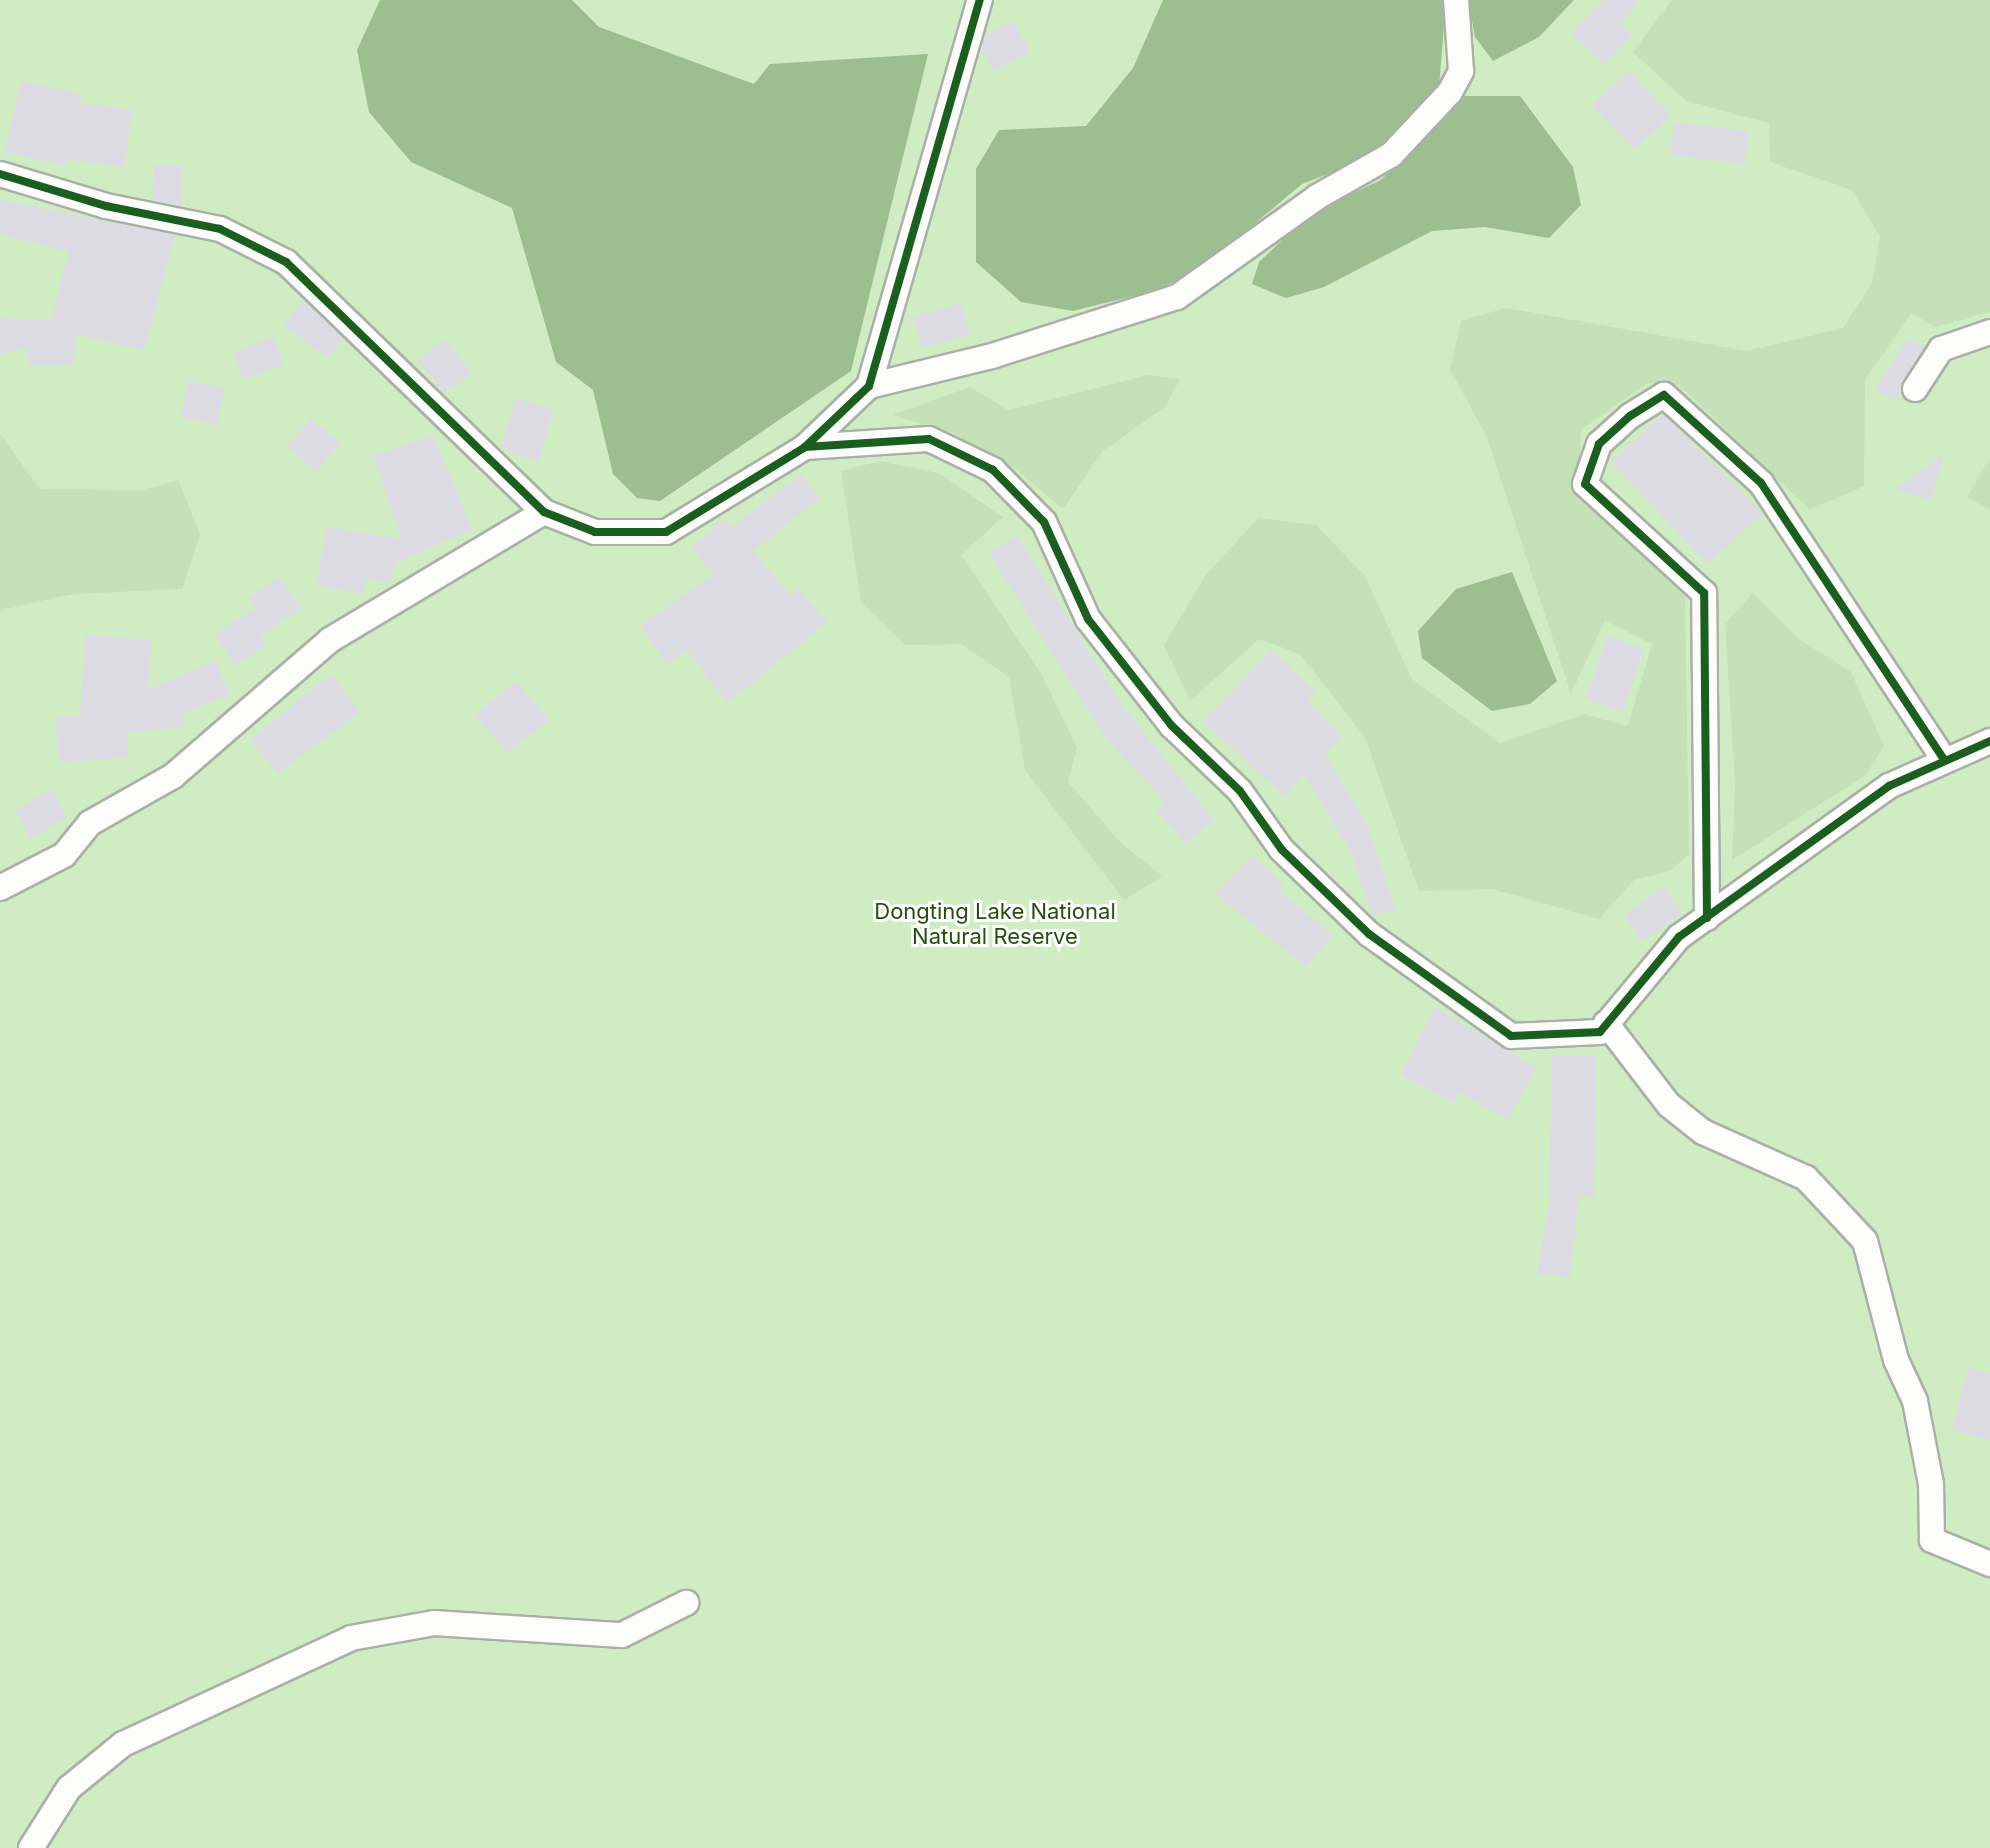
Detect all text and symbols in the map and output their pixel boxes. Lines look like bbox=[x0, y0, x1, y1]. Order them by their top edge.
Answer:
park label: Dongting Lake National Natural Reserve bbox=[874, 898, 1116, 950]

